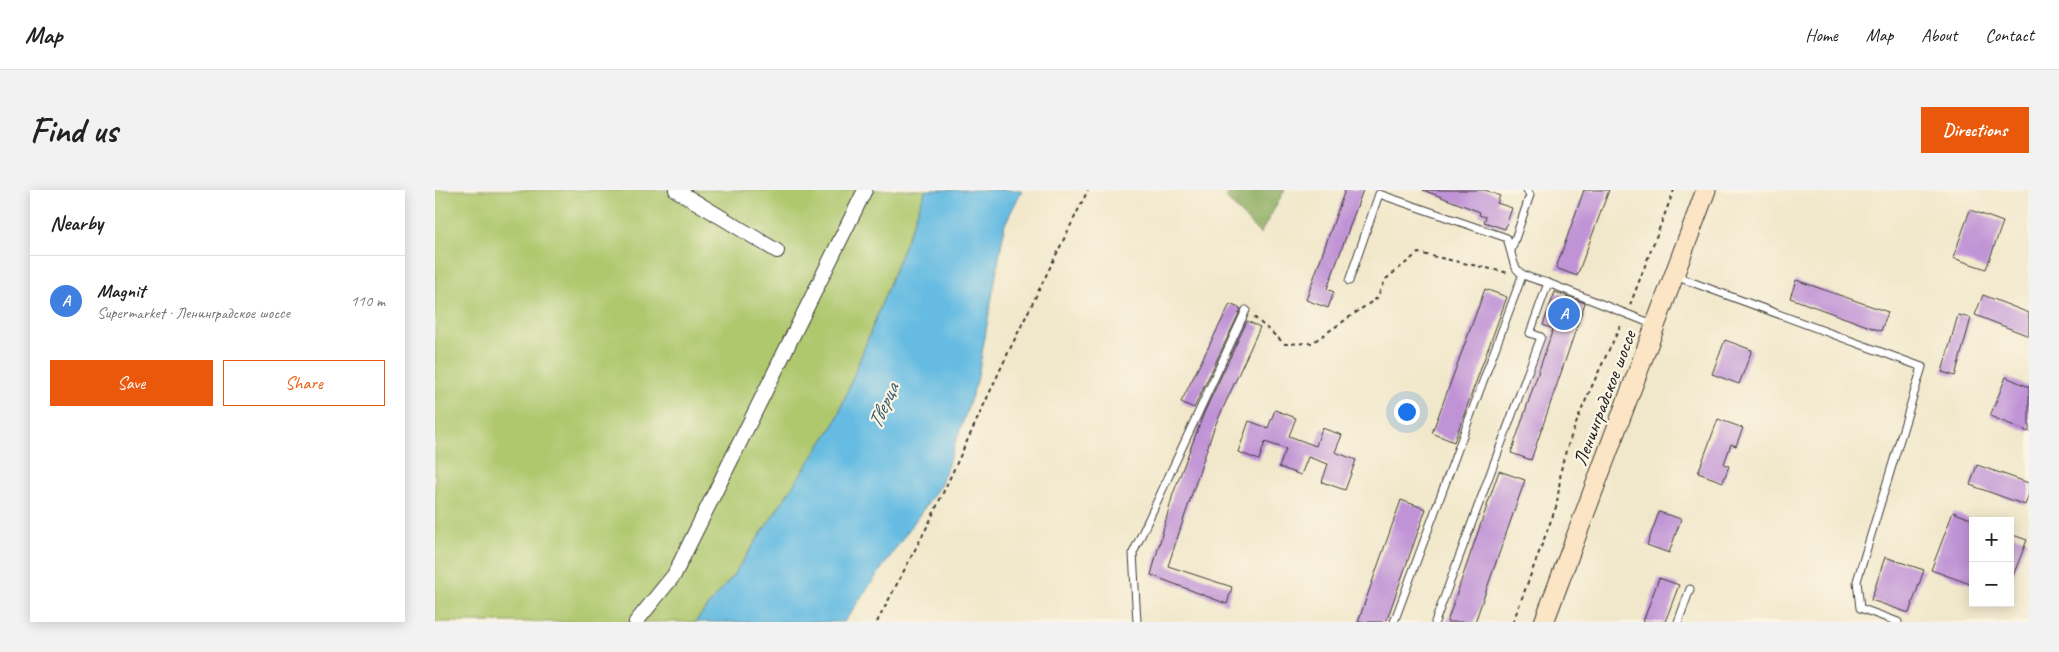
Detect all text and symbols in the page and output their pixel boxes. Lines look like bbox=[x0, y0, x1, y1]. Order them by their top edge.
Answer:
text: Map bbox=[25, 20, 62, 50]
text: Home bbox=[1805, 24, 1838, 46]
text: Map bbox=[1866, 24, 1893, 46]
text: About bbox=[1921, 24, 1957, 46]
text: Contact bbox=[1985, 24, 2034, 46]
button: Directions bbox=[1921, 107, 2029, 153]
text: Find us bbox=[30, 108, 117, 153]
text: Nearby bbox=[50, 210, 103, 236]
text: Magnit bbox=[97, 279, 145, 303]
text: A bbox=[62, 291, 70, 311]
text: 110 m bbox=[351, 291, 385, 311]
pin: A bbox=[1548, 295, 1580, 333]
text: Supermarket · Ленинградское шоссе bbox=[97, 303, 290, 323]
street label: Ленинградское шоссе bbox=[1567, 326, 1642, 469]
button: Save bbox=[50, 360, 213, 406]
button: Share bbox=[223, 360, 385, 406]
water label: Тверца bbox=[862, 377, 905, 433]
your location bbox=[1394, 399, 1420, 425]
map controls bbox=[1969, 517, 2014, 607]
button: + bbox=[1969, 517, 2014, 562]
button: − bbox=[1969, 562, 2014, 607]

